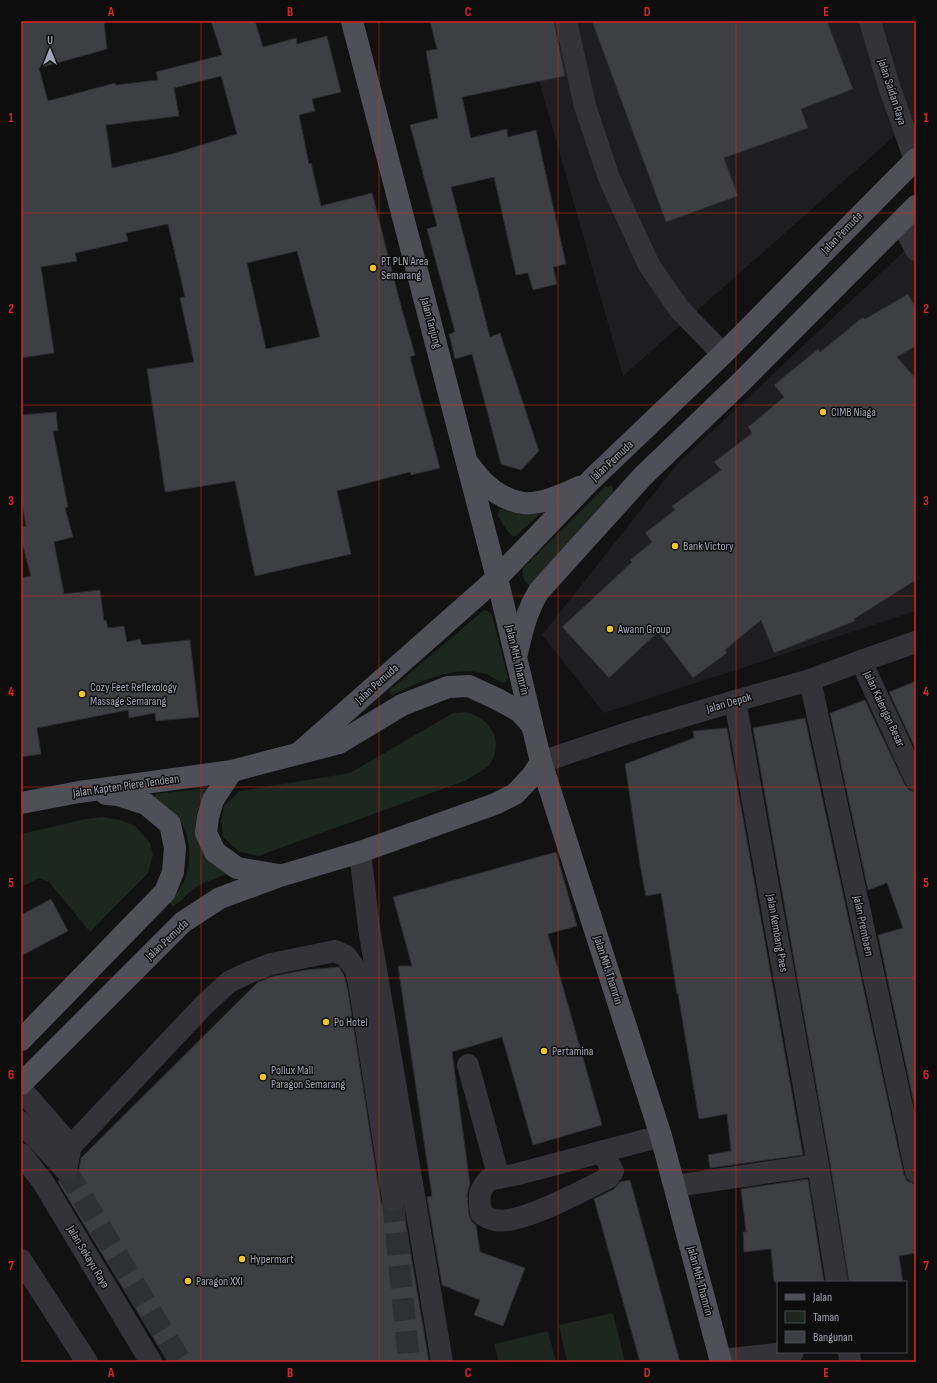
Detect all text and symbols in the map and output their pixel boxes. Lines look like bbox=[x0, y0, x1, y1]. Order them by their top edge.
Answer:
text: A bbox=[107, 4, 115, 20]
text: B bbox=[287, 4, 293, 20]
text: C bbox=[465, 4, 472, 20]
text: D bbox=[644, 4, 651, 20]
text: E bbox=[823, 4, 829, 20]
north arrow bbox=[30, 30, 70, 70]
text: U bbox=[47, 34, 53, 47]
street label: Jalan Saidan Raya bbox=[874, 56, 910, 127]
text: 1 bbox=[8, 110, 14, 126]
text: 1 bbox=[923, 110, 929, 126]
street label: Jalan Pemuda bbox=[817, 208, 866, 258]
place label: PT PLN Area Semarang bbox=[381, 254, 429, 283]
marker: PT PLN Area Semarang bbox=[368, 263, 378, 273]
street label: Jalan Tanjung bbox=[417, 295, 445, 350]
text: 2 bbox=[8, 301, 14, 317]
text: 2 bbox=[923, 301, 929, 317]
place label: CIMB Niaga bbox=[831, 405, 876, 420]
marker: CIMB Niaga bbox=[818, 407, 828, 417]
street label: Jalan Pemuda bbox=[587, 437, 637, 485]
text: 3 bbox=[8, 493, 14, 509]
text: 3 bbox=[923, 493, 929, 509]
place label: Bank Victory bbox=[683, 539, 734, 554]
marker: Bank Victory bbox=[670, 541, 680, 551]
place label: Awann Group bbox=[617, 622, 671, 637]
street label: Jalan MH. Thamrin bbox=[501, 623, 532, 696]
marker: Awann Group bbox=[605, 624, 615, 634]
street label: Jalan Pemuda bbox=[351, 660, 402, 708]
street label: Jalan Kalengan Besar bbox=[859, 668, 908, 750]
place label: Cozy Feet Reflexology Massage Semarang bbox=[90, 680, 177, 709]
text: 4 bbox=[8, 684, 14, 700]
text: 4 bbox=[923, 684, 929, 700]
marker: Cozy Feet Reflexology Massage Semarang bbox=[77, 689, 87, 699]
street label: Jalan Depok bbox=[704, 689, 754, 717]
street label: Jalan Kapten Piere Tendean bbox=[71, 771, 180, 801]
text: 5 bbox=[8, 875, 14, 891]
text: 5 bbox=[923, 875, 929, 891]
street label: Jalan Kembang Paes bbox=[763, 892, 791, 973]
street label: Jalan Prembaen bbox=[849, 893, 877, 958]
street label: Jalan Pemuda bbox=[142, 916, 192, 964]
street label: Jalan MH. Thamrin bbox=[590, 933, 626, 1006]
place label: Po Hotel bbox=[334, 1015, 368, 1030]
marker: Po Hotel bbox=[321, 1017, 331, 1027]
place label: Pertamina bbox=[552, 1044, 594, 1059]
marker: Pertamina bbox=[539, 1046, 549, 1056]
place label: Pollux Mall Paragon Semarang bbox=[271, 1063, 345, 1092]
text: 6 bbox=[8, 1067, 14, 1083]
text: 6 bbox=[923, 1067, 929, 1083]
marker: Pollux Mall Paragon Semarang bbox=[258, 1072, 268, 1082]
street label: Jalan Sekayu Raya bbox=[63, 1222, 113, 1291]
street label: Jalan MH. Thamrin bbox=[683, 1244, 716, 1317]
place label: Hypermart bbox=[250, 1252, 294, 1267]
marker: Hypermart bbox=[237, 1254, 247, 1264]
text: 7 bbox=[8, 1258, 14, 1274]
text: 7 bbox=[923, 1258, 929, 1274]
place label: Paragon XXI bbox=[196, 1274, 243, 1289]
marker: Paragon XXI bbox=[183, 1276, 193, 1286]
legend bbox=[777, 1281, 907, 1353]
text: Jalan bbox=[812, 1290, 832, 1305]
text: Taman bbox=[813, 1310, 839, 1325]
text: Bangunan bbox=[813, 1330, 853, 1345]
text: A bbox=[107, 1365, 115, 1381]
text: B bbox=[287, 1365, 293, 1381]
text: C bbox=[465, 1365, 472, 1381]
text: D bbox=[644, 1365, 651, 1381]
text: E bbox=[823, 1365, 829, 1381]

